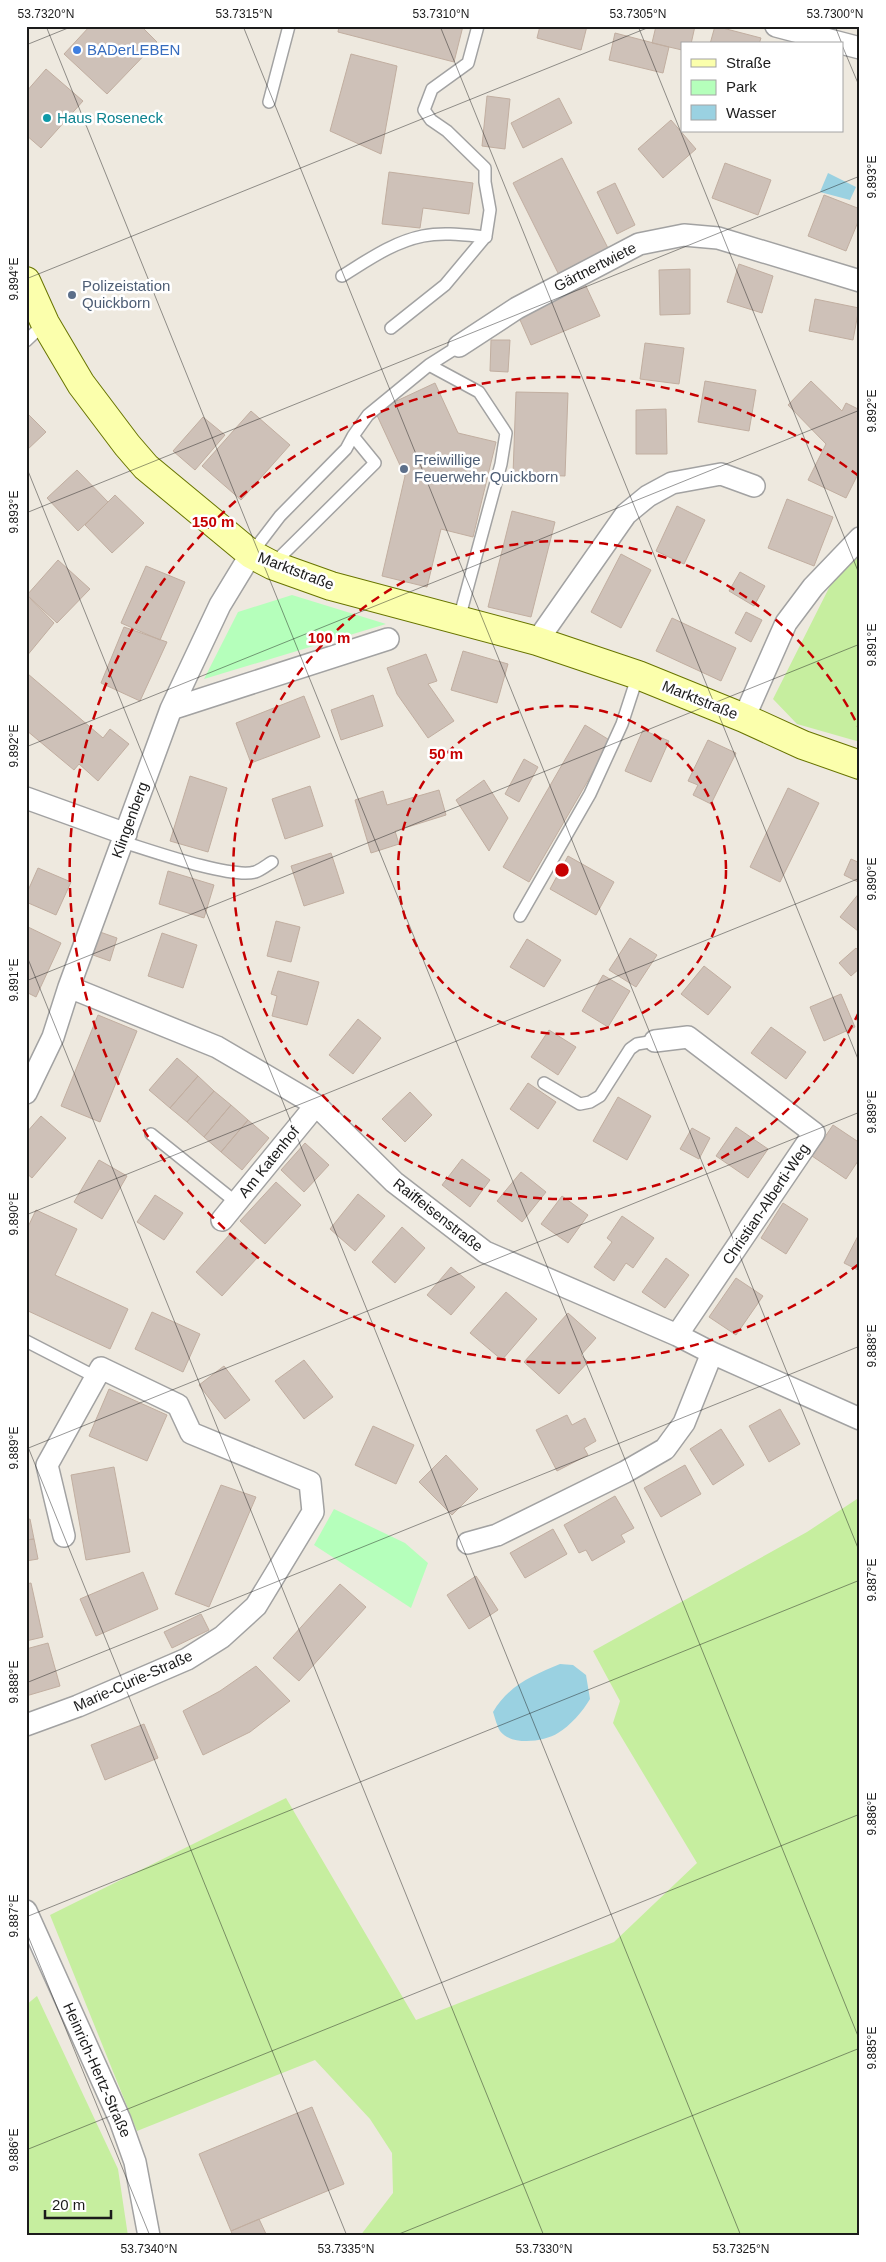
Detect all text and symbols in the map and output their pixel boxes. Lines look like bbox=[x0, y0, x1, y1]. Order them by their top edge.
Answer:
text: 53.7320°N bbox=[18, 7, 74, 21]
text: 53.7315°N bbox=[216, 7, 272, 21]
text: 53.7310°N bbox=[413, 7, 469, 21]
text: 53.7305°N bbox=[610, 7, 666, 21]
text: 53.7300°N bbox=[807, 7, 863, 21]
place label: BADerLEBEN bbox=[87, 41, 180, 58]
legend bbox=[681, 42, 844, 132]
marker: BADerLEBEN bbox=[71, 44, 83, 56]
text: Straße bbox=[726, 54, 771, 71]
text: Park bbox=[726, 78, 757, 95]
text: Wasser bbox=[726, 104, 776, 121]
place label: Haus Roseneck bbox=[57, 109, 163, 126]
marker: Haus Roseneck bbox=[41, 112, 53, 124]
text: 9.893°E bbox=[865, 156, 879, 198]
street label: Gärtnertwiete bbox=[551, 239, 639, 295]
text: 9.894°E bbox=[7, 258, 21, 300]
place label: Polizeistation Quickborn bbox=[82, 277, 170, 311]
marker: Polizeistation Quickborn bbox=[66, 289, 78, 301]
text: 9.892°E bbox=[865, 390, 879, 432]
place label: Freiwillige Feuerwehr Quickborn bbox=[414, 451, 558, 485]
marker: Freiwillige Feuerwehr Quickborn bbox=[398, 463, 410, 475]
text: 9.893°E bbox=[7, 491, 21, 533]
text: 150 m bbox=[192, 513, 234, 530]
street label: Marktstraße bbox=[256, 548, 337, 593]
text: 9.891°E bbox=[865, 624, 879, 666]
text: 100 m bbox=[308, 629, 350, 646]
street label: Marktstraße bbox=[660, 677, 740, 722]
text: 9.892°E bbox=[7, 725, 21, 767]
text: 50 m bbox=[429, 745, 463, 762]
street label: Klingenberg bbox=[108, 779, 151, 860]
text: 9.890°E bbox=[865, 858, 879, 900]
centre of rings bbox=[553, 861, 571, 879]
text: 9.891°E bbox=[7, 959, 21, 1001]
text: 9.889°E bbox=[865, 1091, 879, 1133]
street label: Am Katenhof bbox=[235, 1122, 303, 1201]
street label: Christian-Alberti-Weg bbox=[719, 1140, 812, 1267]
street label: Raiffeisenstraße bbox=[390, 1174, 486, 1255]
text: 9.890°E bbox=[7, 1193, 21, 1235]
text: 9.888°E bbox=[865, 1325, 879, 1367]
text: 9.889°E bbox=[7, 1427, 21, 1469]
text: 9.887°E bbox=[865, 1559, 879, 1601]
street label: Marie-Curie-Straße bbox=[71, 1647, 195, 1714]
text: 9.888°E bbox=[7, 1661, 21, 1703]
text: 9.886°E bbox=[865, 1793, 879, 1835]
text: 9.887°E bbox=[7, 1895, 21, 1937]
street label: Heinrich-Hertz-Straße bbox=[60, 2000, 135, 2140]
text: 9.885°E bbox=[865, 2027, 879, 2069]
text: 9.886°E bbox=[7, 2129, 21, 2171]
scale bar bbox=[45, 2187, 111, 2219]
text: 20 m bbox=[52, 2196, 85, 2213]
text: 53.7340°N bbox=[121, 2242, 177, 2256]
text: 53.7335°N bbox=[318, 2242, 374, 2256]
text: 53.7330°N bbox=[516, 2242, 572, 2256]
text: 53.7325°N bbox=[713, 2242, 769, 2256]

